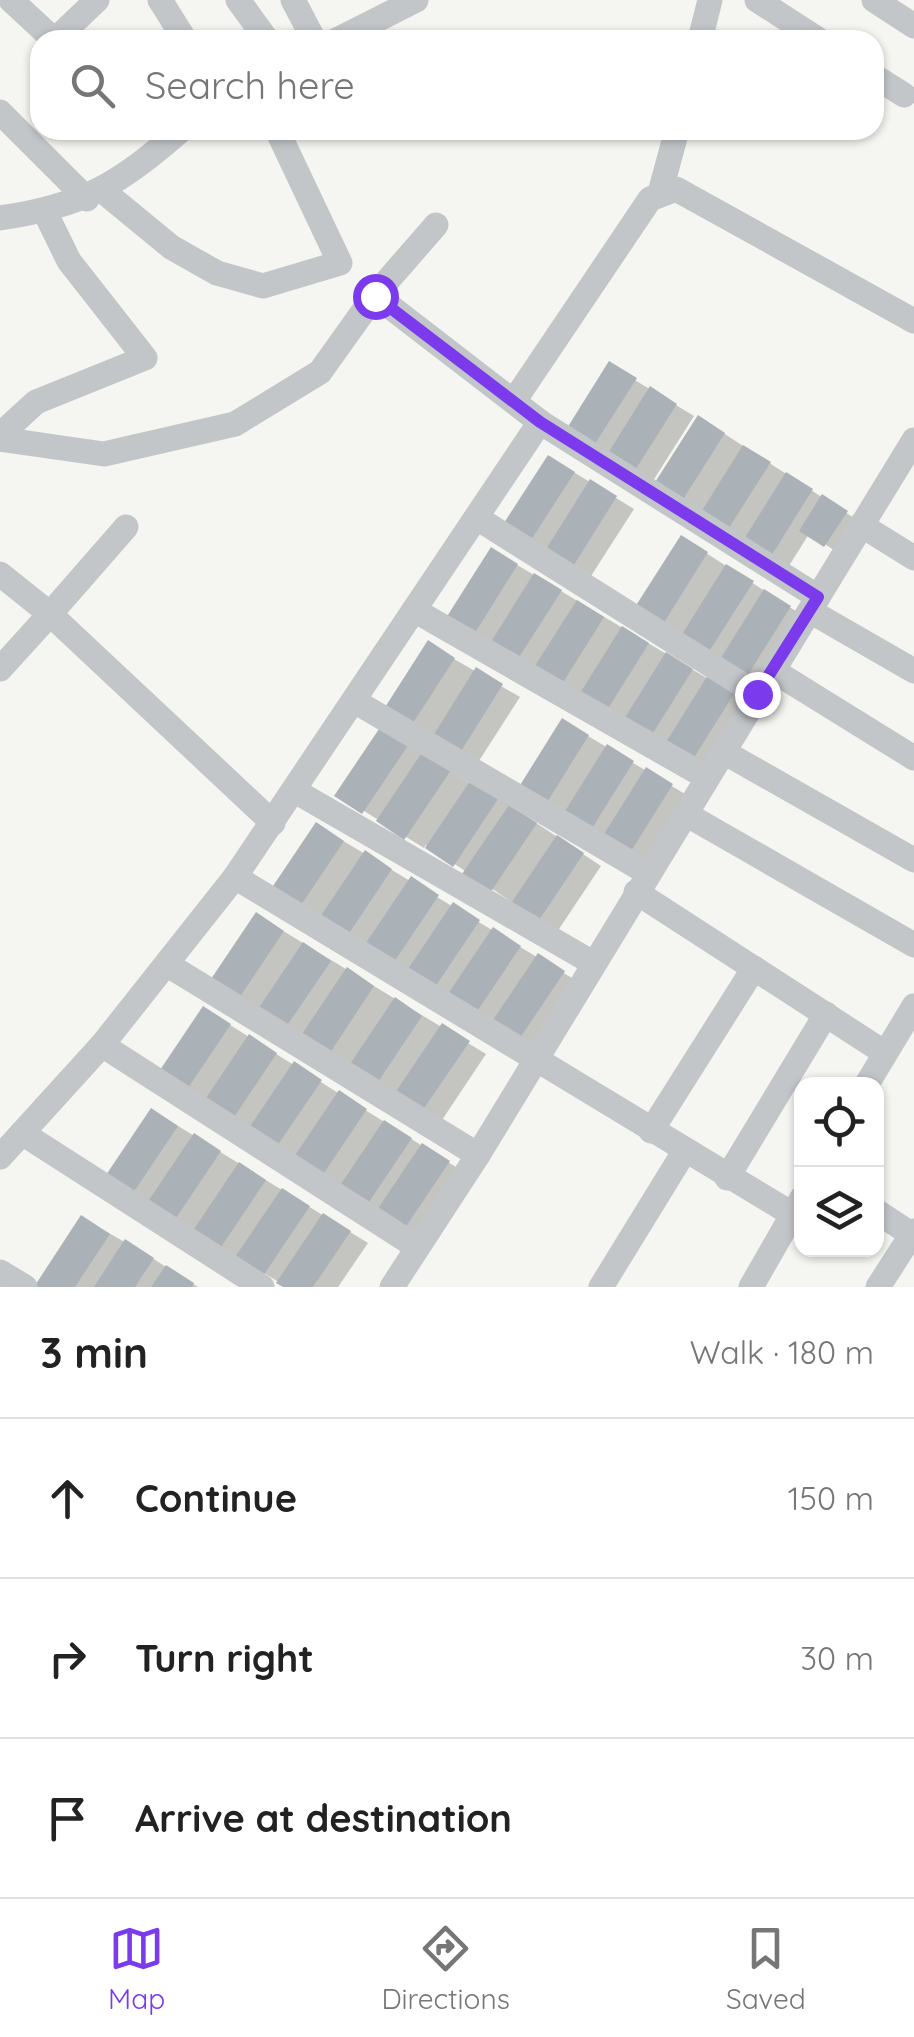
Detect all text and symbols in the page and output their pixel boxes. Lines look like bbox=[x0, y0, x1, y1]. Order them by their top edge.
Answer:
search box bbox=[30, 30, 884, 140]
icon: search bbox=[65, 58, 120, 113]
text: Search here bbox=[145, 61, 355, 109]
route start bbox=[353, 274, 399, 320]
route end bbox=[735, 672, 781, 718]
map controls bbox=[794, 1077, 884, 1257]
button: locate bbox=[794, 1077, 884, 1167]
button: layers bbox=[794, 1167, 884, 1257]
text: 3 min bbox=[40, 1326, 148, 1379]
text: Walk · 180 m bbox=[690, 1332, 874, 1372]
icon: ahead bbox=[40, 1471, 95, 1526]
text: Continue bbox=[135, 1474, 297, 1522]
text: 150 m bbox=[788, 1478, 874, 1518]
icon: right bbox=[40, 1631, 95, 1686]
text: Turn right bbox=[135, 1634, 314, 1682]
text: 30 m bbox=[800, 1638, 874, 1678]
icon: arrive bbox=[40, 1791, 95, 1846]
text: Arrive at destination bbox=[135, 1794, 512, 1842]
tab: Map bbox=[108, 1921, 165, 2016]
tab: Directions bbox=[381, 1921, 510, 2016]
tab: Saved bbox=[726, 1921, 806, 2016]

